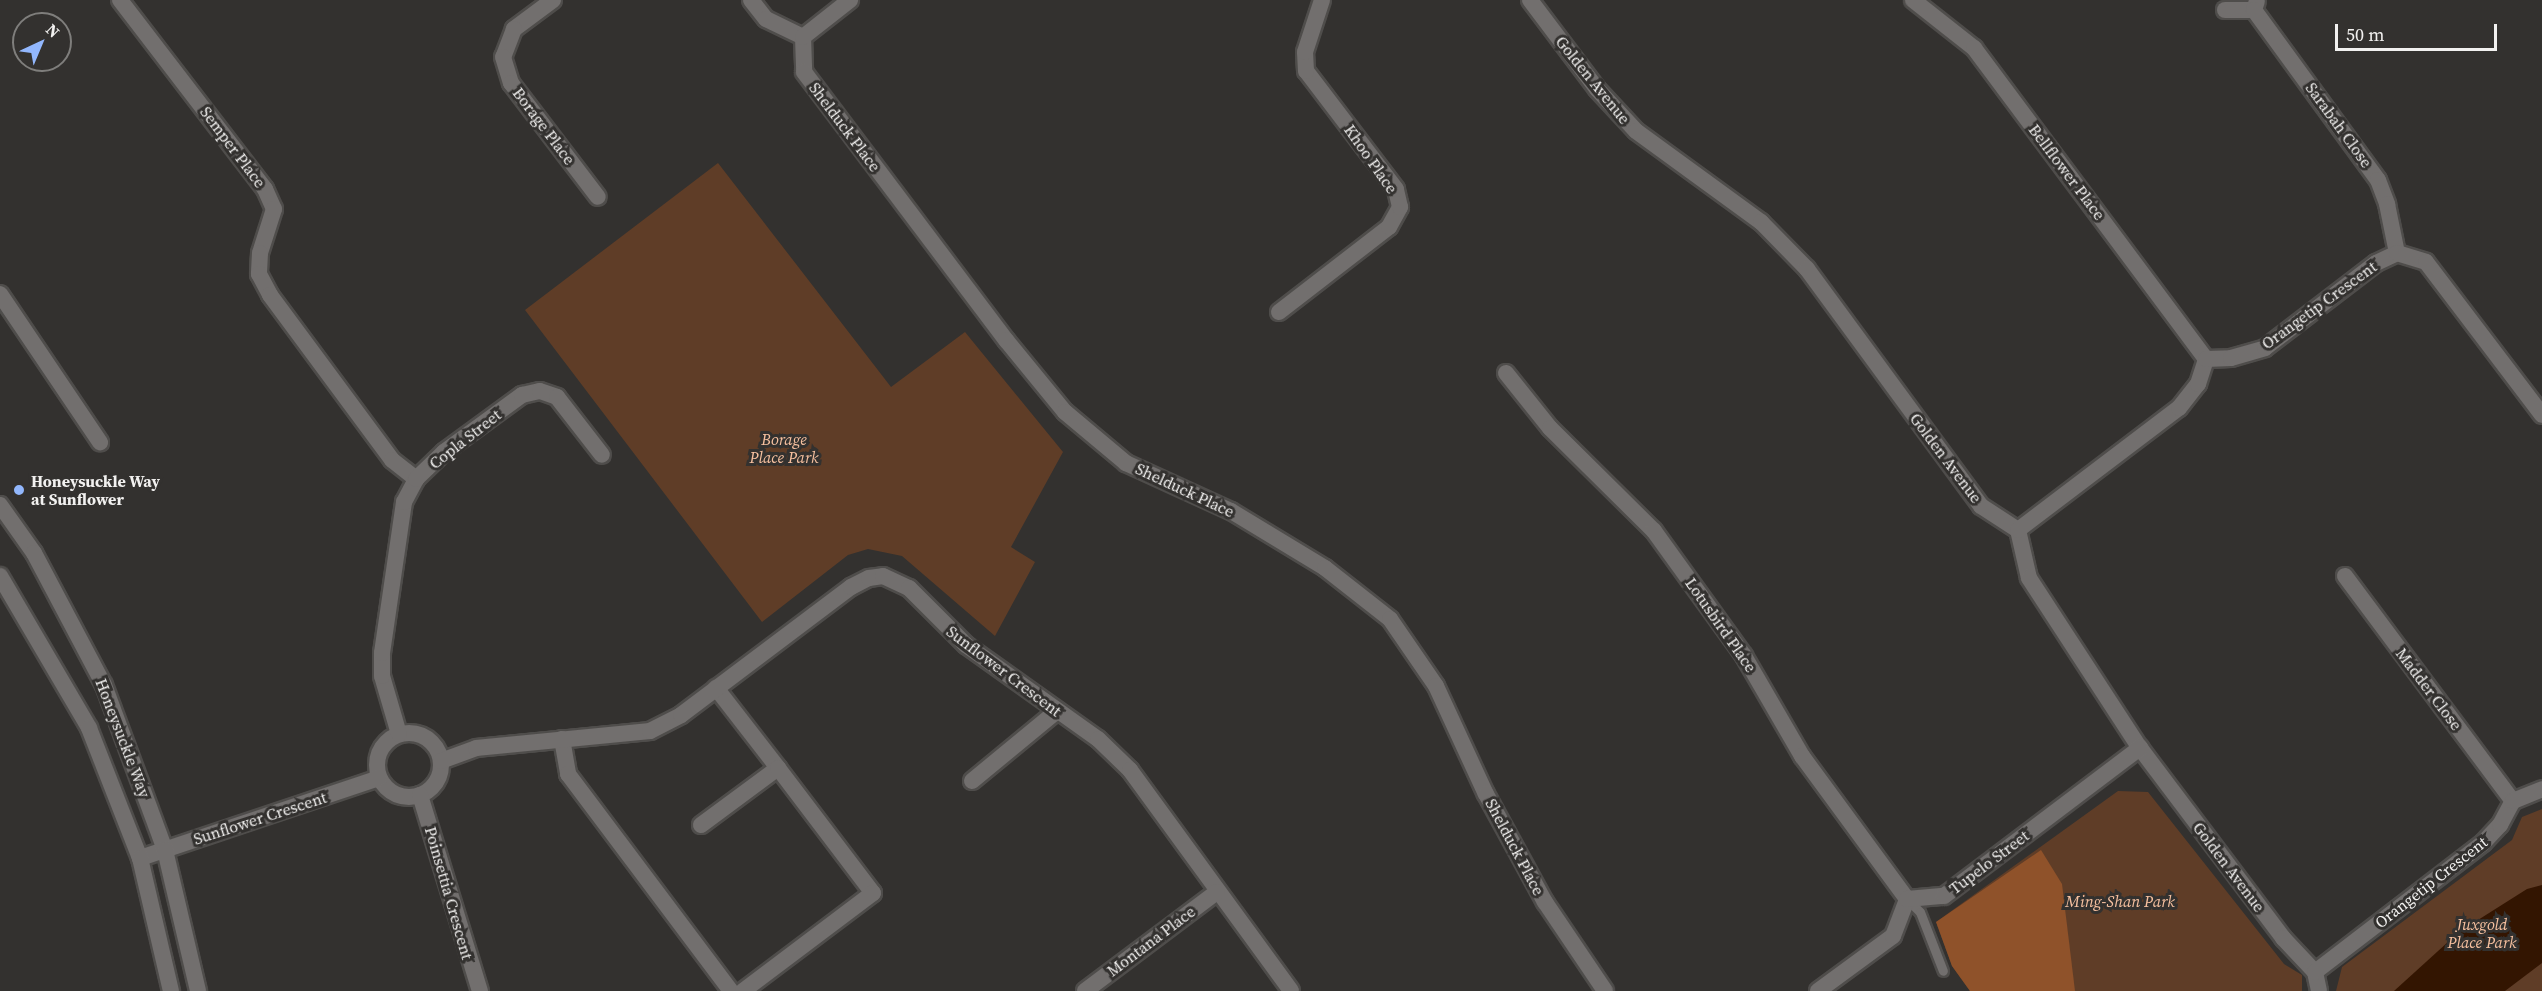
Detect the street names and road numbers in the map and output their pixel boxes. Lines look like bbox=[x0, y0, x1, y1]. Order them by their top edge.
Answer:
street label: Golden Avenue bbox=[1552, 32, 1634, 128]
street label: Shelduck Place bbox=[805, 79, 885, 175]
street label: Sarabah Close bbox=[2302, 79, 2376, 171]
street label: Borage Place bbox=[509, 84, 579, 168]
street label: Semper Place bbox=[196, 103, 270, 191]
street label: Bellflower Place bbox=[2025, 120, 2109, 224]
street label: Khoo Place bbox=[1340, 121, 1402, 197]
street label: Orangetip Crescent bbox=[2258, 257, 2380, 353]
street label: Copla Street bbox=[425, 405, 505, 473]
street label: Golden Avenue bbox=[1906, 409, 1986, 507]
street label: Shelduck Place bbox=[1133, 459, 1237, 521]
street label: Lotusbird Place bbox=[1681, 574, 1761, 676]
street label: Sunflower Crescent bbox=[943, 622, 1065, 720]
street label: Madder Close bbox=[2392, 644, 2466, 734]
street label: Honeysuckle Way bbox=[91, 676, 155, 800]
street label: Sunflower Crescent bbox=[191, 787, 329, 849]
street label: Shelduck Place bbox=[1481, 795, 1549, 899]
street label: Golden Avenue bbox=[2189, 818, 2269, 916]
street label: Poinsettia Crescent bbox=[421, 824, 477, 962]
street label: Tupelo Street bbox=[1946, 826, 2032, 898]
street label: Orangetip Crescent bbox=[2371, 832, 2491, 932]
street label: Montana Place bbox=[1103, 902, 1199, 980]

